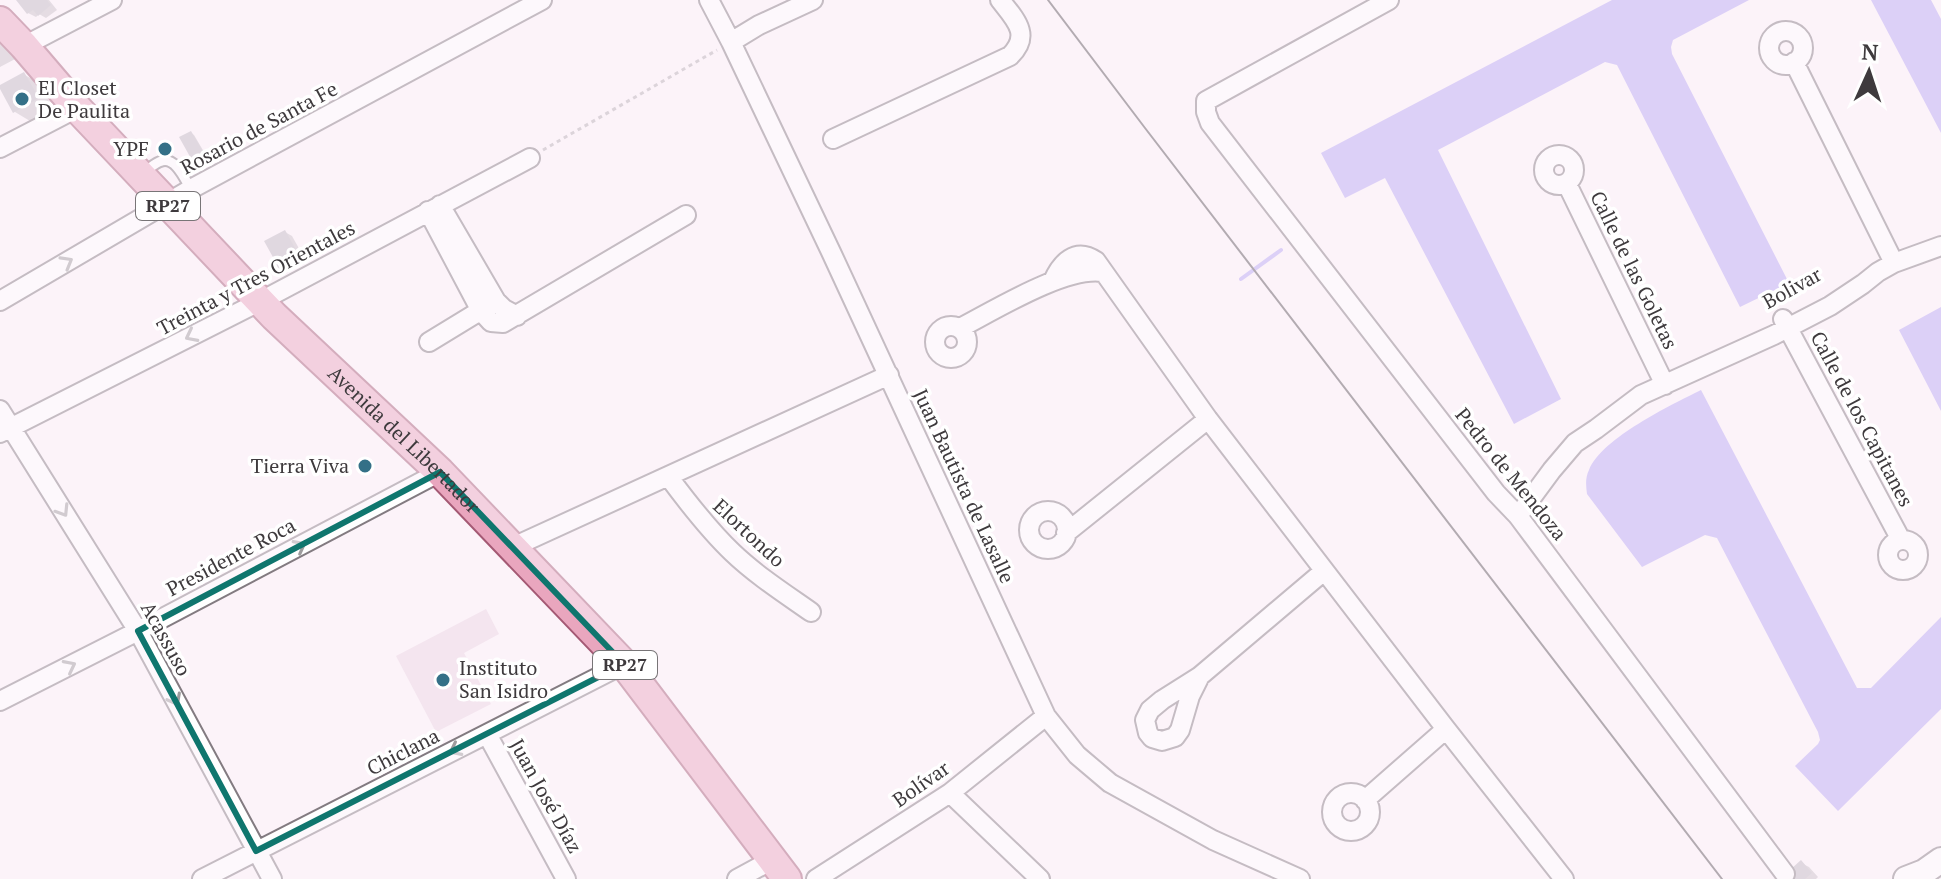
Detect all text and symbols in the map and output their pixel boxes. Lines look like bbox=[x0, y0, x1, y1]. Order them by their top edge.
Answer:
north arrow bbox=[1829, 32, 1909, 112]
text: N bbox=[1861, 37, 1879, 66]
place label: El Closet De Paulita bbox=[38, 74, 130, 124]
street label: Rosario de Santa Fe bbox=[176, 75, 342, 180]
marker: El Closet De Paulita bbox=[13, 90, 31, 108]
place label: YPF bbox=[113, 135, 149, 162]
marker: YPF bbox=[156, 140, 174, 158]
street label: Calle de las Goletas bbox=[1584, 186, 1684, 353]
road number: RP27 bbox=[136, 192, 200, 220]
street label: Treinta y Tres Orientales bbox=[152, 214, 359, 341]
one-way arrow bbox=[58, 256, 73, 272]
street label: Bolivar bbox=[1758, 260, 1826, 315]
street label: Calle de los Capitanes bbox=[1805, 326, 1920, 511]
one-way arrow bbox=[185, 327, 200, 342]
street label: Avenida del Libertador bbox=[322, 360, 486, 519]
street label: Juan Bautista de Lasalle bbox=[908, 384, 1021, 587]
street label: Pedro de Mendoza bbox=[1450, 402, 1573, 546]
place label: Tierra Viva bbox=[251, 452, 349, 479]
marker: Tierra Viva bbox=[356, 457, 374, 475]
street label: Elortondo bbox=[708, 492, 791, 573]
one-way arrow bbox=[53, 502, 69, 517]
street label: Presidente Roca bbox=[161, 511, 300, 602]
one-way arrow bbox=[292, 540, 306, 555]
street label: Acassuso bbox=[135, 597, 198, 681]
road number: RP27 bbox=[593, 651, 657, 679]
place label: Instituto San Isidro bbox=[459, 654, 548, 704]
one-way arrow bbox=[61, 660, 76, 675]
marker: Instituto San Isidro bbox=[434, 671, 452, 689]
one-way arrow bbox=[165, 692, 180, 706]
street label: Chiclana bbox=[362, 722, 444, 781]
street label: Juan José Díaz bbox=[504, 734, 589, 858]
one-way arrow bbox=[449, 740, 464, 756]
street label: Bolívar bbox=[887, 754, 955, 813]

